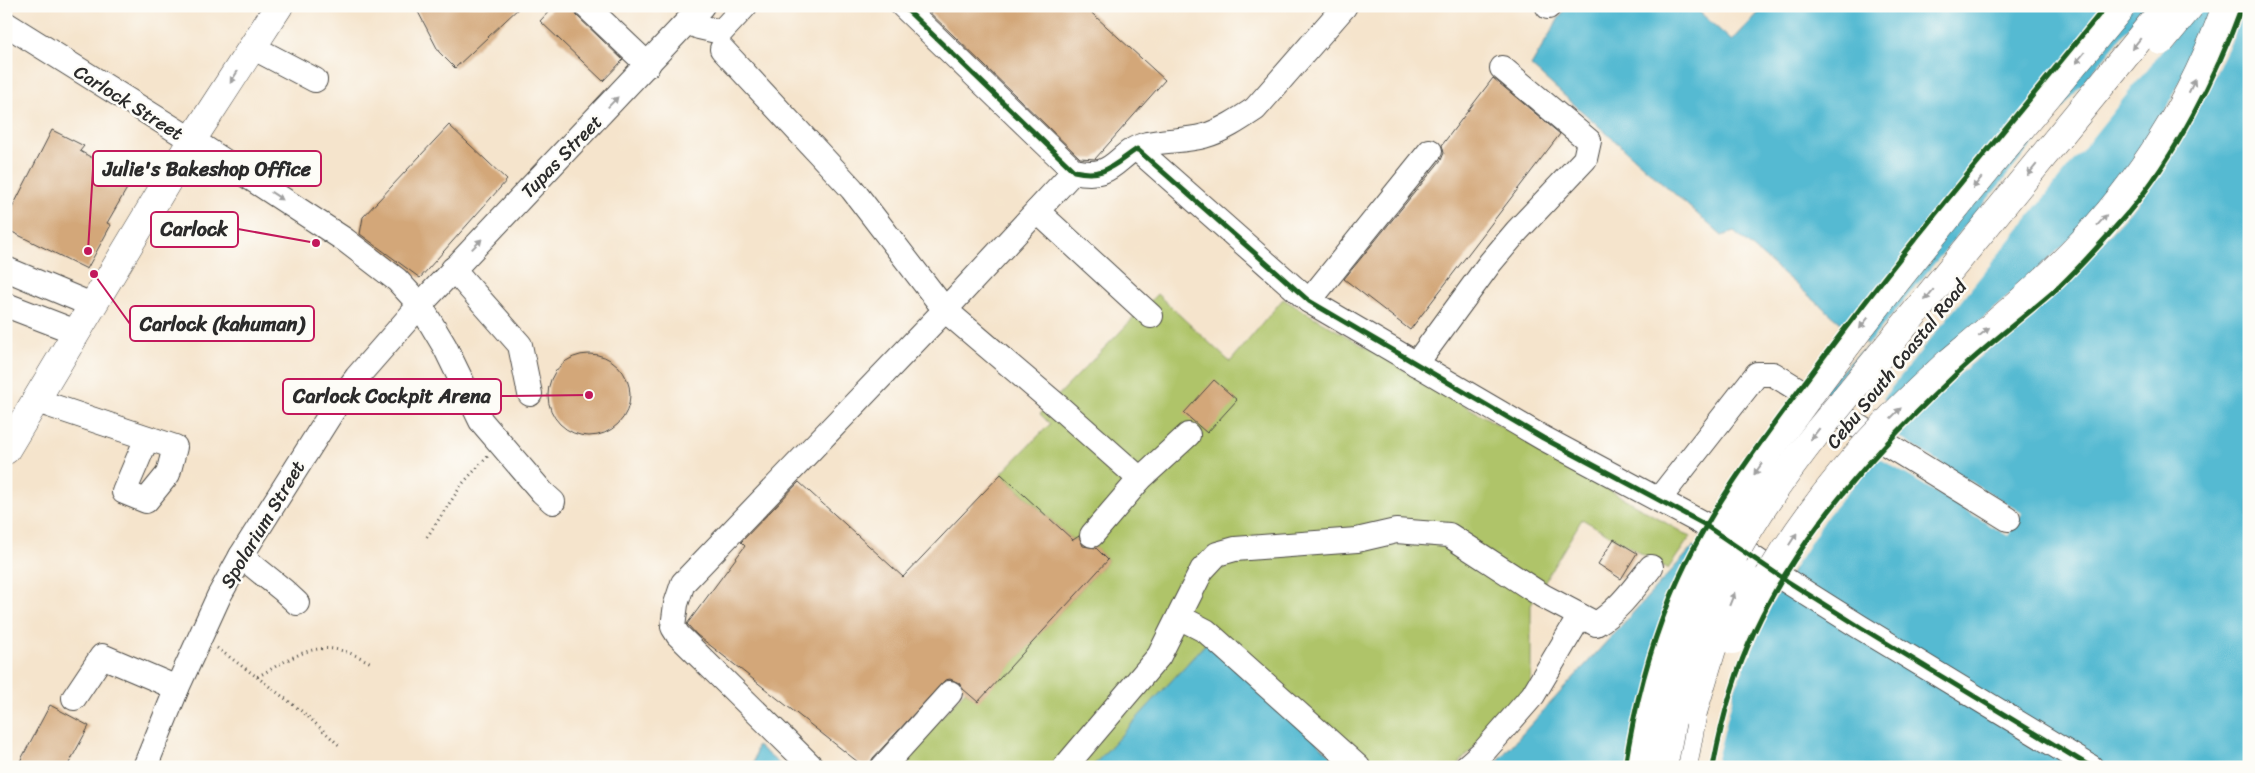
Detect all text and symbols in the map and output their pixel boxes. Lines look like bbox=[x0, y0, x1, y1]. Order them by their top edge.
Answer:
one-way arrow bbox=[2130, 37, 2141, 50]
one-way arrow bbox=[2074, 51, 2085, 64]
street label: Carlock Street bbox=[67, 55, 190, 149]
one-way arrow bbox=[229, 70, 238, 83]
one-way arrow bbox=[2187, 78, 2196, 93]
one-way arrow bbox=[607, 96, 619, 108]
street label: Tupas Street bbox=[512, 106, 610, 206]
callout: Julie's Bakeshop Office bbox=[93, 151, 321, 186]
text: Julie's Bakeshop Office bbox=[102, 152, 312, 187]
one-way arrow bbox=[2027, 163, 2038, 176]
one-way arrow bbox=[1971, 177, 1982, 190]
one-way arrow bbox=[270, 191, 283, 200]
callout: Carlock bbox=[151, 212, 238, 247]
text: Carlock bbox=[159, 212, 229, 247]
one-way arrow bbox=[2096, 214, 2107, 227]
one-way arrow bbox=[471, 239, 483, 251]
street label: Cebu South Coastal Road bbox=[1817, 271, 1977, 456]
one-way arrow bbox=[1924, 288, 1935, 301]
callout: Carlock (kahuman) bbox=[130, 306, 314, 341]
text: Carlock (kahuman) bbox=[139, 307, 306, 342]
one-way arrow bbox=[1858, 317, 1869, 330]
one-way arrow bbox=[1978, 327, 1991, 338]
callout: Carlock Cockpit Arena bbox=[283, 379, 501, 414]
text: Carlock Cockpit Arena bbox=[292, 379, 492, 414]
one-way arrow bbox=[1889, 408, 1901, 420]
one-way arrow bbox=[1810, 427, 1821, 440]
street label: Spolarium Street bbox=[211, 454, 314, 595]
one-way arrow bbox=[1753, 462, 1763, 476]
one-way arrow bbox=[1788, 532, 1797, 545]
one-way arrow bbox=[1729, 592, 1737, 607]

